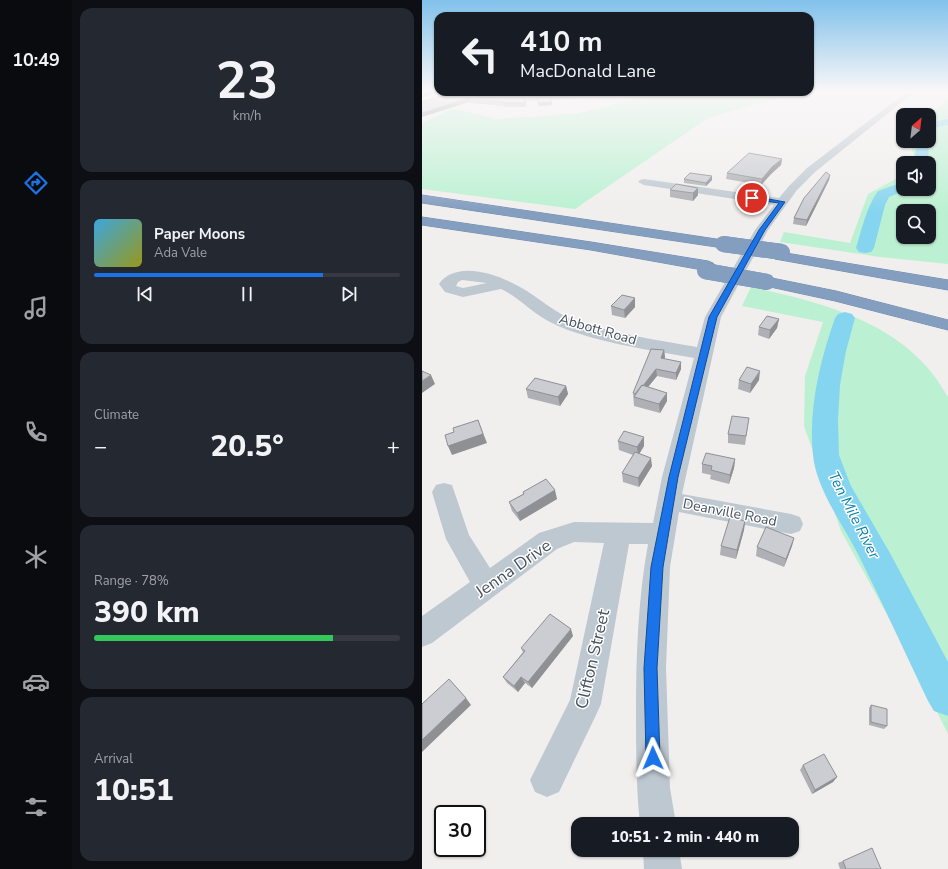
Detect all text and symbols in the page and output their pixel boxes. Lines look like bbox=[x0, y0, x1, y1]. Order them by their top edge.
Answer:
text: 410 m bbox=[520, 23, 603, 61]
icon: left bbox=[454, 28, 506, 80]
text: 23 bbox=[216, 45, 278, 116]
text: 10:49 bbox=[12, 48, 60, 72]
text: MacDonald Lane bbox=[520, 59, 656, 83]
text: km/h bbox=[233, 107, 261, 125]
north arrow bbox=[896, 108, 936, 148]
map controls bbox=[896, 108, 936, 244]
button: sound bbox=[896, 156, 936, 196]
icon: directions bbox=[22, 169, 50, 197]
pin bbox=[735, 181, 769, 215]
icon: arrive bbox=[741, 187, 763, 209]
button: search bbox=[896, 204, 936, 244]
text: Paper Moons bbox=[154, 224, 245, 244]
text: Ada Vale bbox=[154, 244, 207, 262]
icon: previous bbox=[134, 283, 156, 305]
icon: pause bbox=[236, 283, 258, 305]
icon: next bbox=[338, 283, 360, 305]
icon: music bbox=[22, 294, 50, 322]
street label: Abbott Road bbox=[557, 309, 639, 350]
text: Climate bbox=[94, 406, 139, 424]
icon: phone bbox=[22, 418, 50, 446]
text: 20.5° bbox=[210, 426, 284, 467]
text: − bbox=[94, 432, 107, 462]
text: + bbox=[387, 432, 400, 462]
water label: Ten Mile River bbox=[823, 468, 885, 563]
street label: Deanville Road bbox=[681, 494, 779, 531]
street label: Jenna Drive bbox=[470, 534, 556, 604]
icon: climate bbox=[22, 543, 50, 571]
text: Range · 78% bbox=[94, 572, 169, 590]
text: 390 km bbox=[94, 592, 200, 633]
street label: Clifton Street bbox=[570, 606, 615, 711]
icon: car bbox=[22, 668, 50, 696]
position arrow bbox=[632, 737, 674, 779]
text: Arrival bbox=[94, 750, 133, 768]
text: 10:51 bbox=[94, 770, 174, 811]
icon: filters bbox=[22, 793, 50, 821]
speed limit sign: 30 bbox=[434, 805, 486, 857]
text: 10:51 · 2 min · 440 m bbox=[611, 827, 759, 847]

